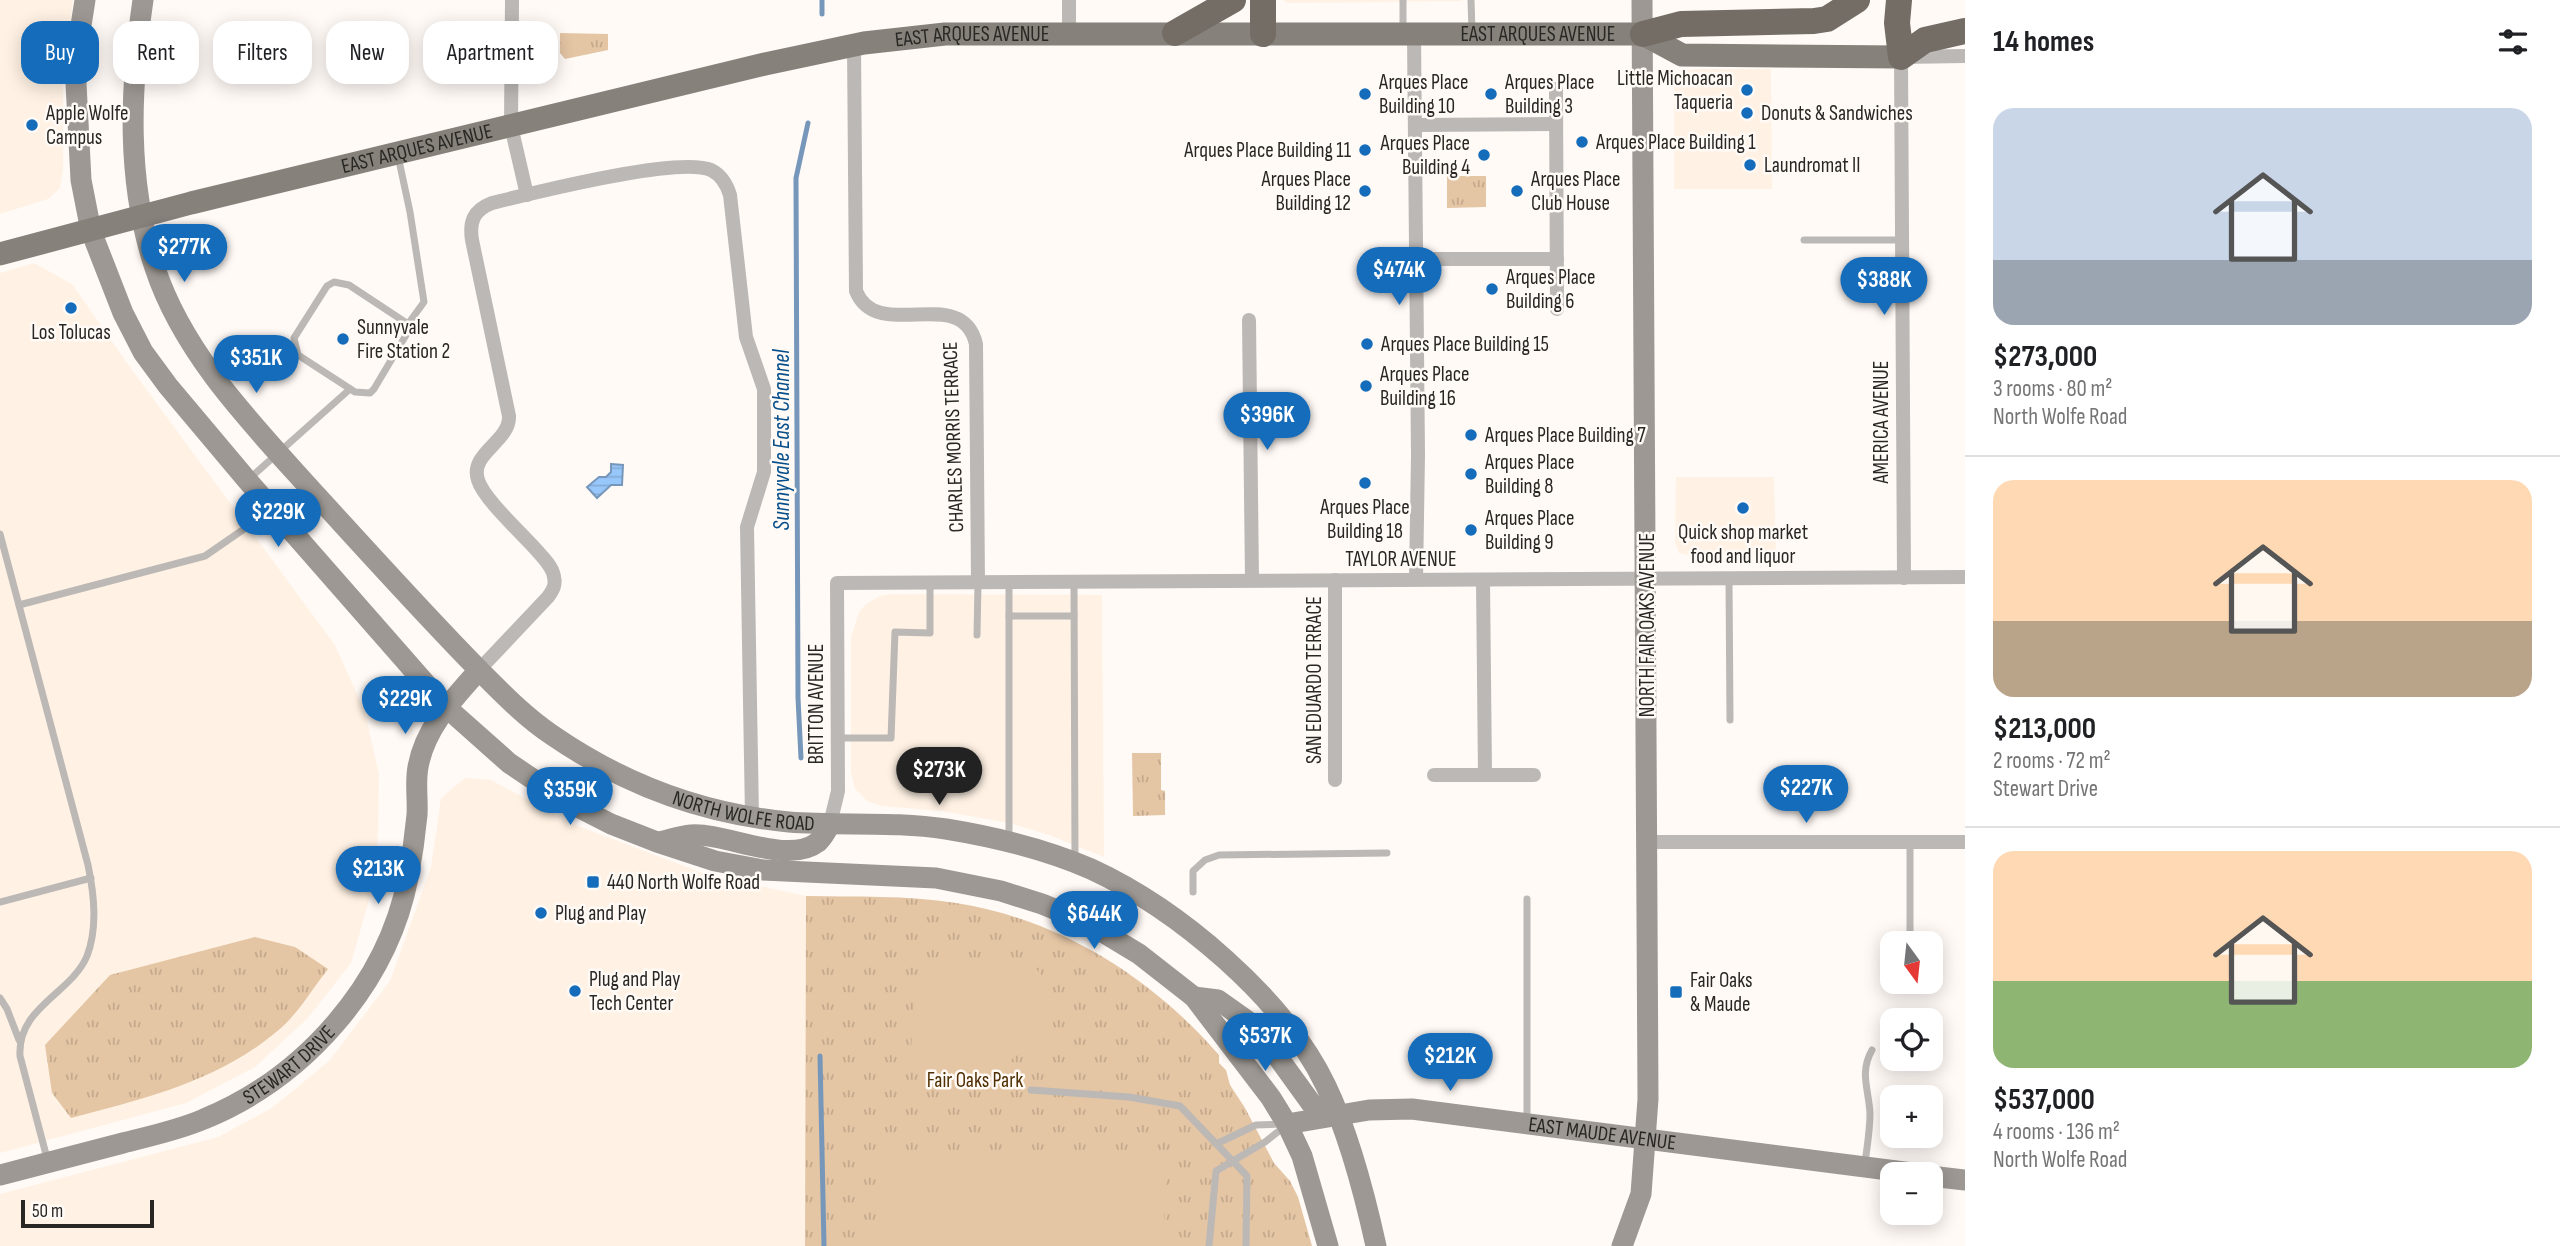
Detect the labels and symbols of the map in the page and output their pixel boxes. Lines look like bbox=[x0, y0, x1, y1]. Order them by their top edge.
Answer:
street label: EAST ARQUES AVENUE bbox=[894, 22, 1049, 52]
street label: EAST ARQUES AVENUE bbox=[1461, 22, 1615, 47]
place label: Little Michoacan Taqueria bbox=[1617, 66, 1733, 115]
place label: Arques Place Building 10 bbox=[1378, 70, 1469, 119]
place label: Arques Place Building 3 bbox=[1504, 70, 1595, 119]
marker: Little Michoacan Taqueria bbox=[1739, 82, 1755, 98]
marker: Arques Place Building 10 bbox=[1357, 86, 1373, 102]
marker: Arques Place Building 3 bbox=[1483, 86, 1499, 102]
place label: Apple Wolfe Campus bbox=[45, 101, 128, 150]
place label: Donuts & Sandwiches bbox=[1761, 101, 1913, 126]
marker: Donuts & Sandwiches bbox=[1739, 105, 1755, 121]
marker: Apple Wolfe Campus bbox=[24, 117, 40, 133]
street label: EAST ARQUES AVENUE bbox=[339, 118, 495, 179]
place label: Arques Place Building 1 bbox=[1595, 130, 1756, 155]
place label: Arques Place Building 4 bbox=[1379, 131, 1470, 180]
marker: Arques Place Building 1 bbox=[1574, 134, 1590, 150]
place label: Arques Place Building 11 bbox=[1183, 138, 1352, 163]
marker: Arques Place Building 11 bbox=[1357, 142, 1373, 158]
marker: Arques Place Building 4 bbox=[1476, 147, 1492, 163]
place label: Laundromat II bbox=[1764, 153, 1861, 178]
marker: Laundromat II bbox=[1742, 157, 1758, 173]
place label: Arques Place Building 12 bbox=[1260, 167, 1351, 216]
place label: Arques Place Club House bbox=[1530, 167, 1621, 216]
marker: Arques Place Building 12 bbox=[1357, 183, 1373, 199]
marker: Arques Place Club House bbox=[1509, 183, 1525, 199]
pin: $277K bbox=[135, 224, 233, 284]
pin: $474K bbox=[1350, 247, 1448, 307]
pin: $388K bbox=[1835, 258, 1933, 317]
place label: Arques Place Building 6 bbox=[1505, 265, 1596, 314]
marker: Arques Place Building 6 bbox=[1484, 281, 1500, 297]
marker: Los Tolucas bbox=[63, 300, 79, 316]
place label: Sunnyvale Fire Station 2 bbox=[357, 315, 450, 364]
place label: Los Tolucas bbox=[31, 320, 111, 345]
marker: Sunnyvale Fire Station 2 bbox=[335, 331, 351, 347]
place label: Arques Place Building 15 bbox=[1380, 332, 1549, 357]
pin: $351K bbox=[207, 336, 305, 395]
marker: Arques Place Building 15 bbox=[1359, 336, 1375, 352]
street label: CHARLES MORRIS TERRACE bbox=[938, 341, 969, 533]
water label: Sunnyvale East Channel bbox=[768, 349, 796, 530]
street label: AMERICA AVENUE bbox=[1869, 361, 1894, 484]
place label: Arques Place Building 16 bbox=[1379, 362, 1470, 411]
marker: Arques Place Building 16 bbox=[1358, 378, 1374, 394]
pin: $396K bbox=[1218, 392, 1316, 452]
place label: Arques Place Building 7 bbox=[1484, 423, 1646, 448]
marker: Arques Place Building 7 bbox=[1463, 427, 1479, 443]
place label: Arques Place Building 8 bbox=[1484, 450, 1575, 499]
marker: Arques Place Building 8 bbox=[1463, 466, 1479, 482]
marker: Arques Place Building 18 bbox=[1357, 475, 1373, 491]
pin: $229K bbox=[229, 490, 327, 549]
place label: Arques Place Building 18 bbox=[1319, 495, 1410, 544]
marker: Quick shop market food and liquor bbox=[1735, 500, 1751, 516]
place label: Arques Place Building 9 bbox=[1484, 506, 1575, 555]
place label: Quick shop market food and liquor bbox=[1678, 520, 1808, 569]
marker: Arques Place Building 9 bbox=[1463, 522, 1479, 538]
street label: NORTH FAIR OAKS AVENUE bbox=[1635, 533, 1660, 717]
street label: TAYLOR AVENUE bbox=[1345, 547, 1457, 572]
street label: SAN EDUARDO TERRACE bbox=[1302, 596, 1327, 764]
street label: BRITTON AVENUE bbox=[804, 644, 829, 764]
pin: $229K bbox=[356, 676, 454, 736]
pin: $273K bbox=[890, 748, 988, 807]
pin: $227K bbox=[1757, 766, 1855, 825]
pin: $359K bbox=[521, 768, 619, 827]
street label: NORTH WOLFE ROAD bbox=[669, 785, 815, 836]
pin: $213K bbox=[329, 846, 427, 906]
place label: 440 North Wolfe Road bbox=[607, 870, 760, 895]
marker: 440 North Wolfe Road bbox=[585, 874, 601, 890]
pin: $644K bbox=[1045, 892, 1143, 951]
place label: Plug and Play bbox=[555, 901, 646, 926]
marker: Plug and Play bbox=[533, 905, 549, 921]
north arrow bbox=[1880, 931, 1942, 994]
place label: Plug and Play Tech Center bbox=[589, 967, 680, 1016]
place label: Fair Oaks & Maude bbox=[1690, 968, 1752, 1017]
marker: Plug and Play Tech Center bbox=[567, 983, 583, 999]
marker: Fair Oaks & Maude bbox=[1668, 984, 1684, 1000]
pin: $537K bbox=[1216, 1014, 1314, 1073]
street label: STEWART DRIVE bbox=[239, 1020, 341, 1110]
pin: $212K bbox=[1401, 1034, 1499, 1093]
park label: Fair Oaks Park bbox=[927, 1068, 1023, 1093]
street label: EAST MAUDE AVENUE bbox=[1527, 1112, 1677, 1156]
scale bar bbox=[21, 1197, 154, 1229]

